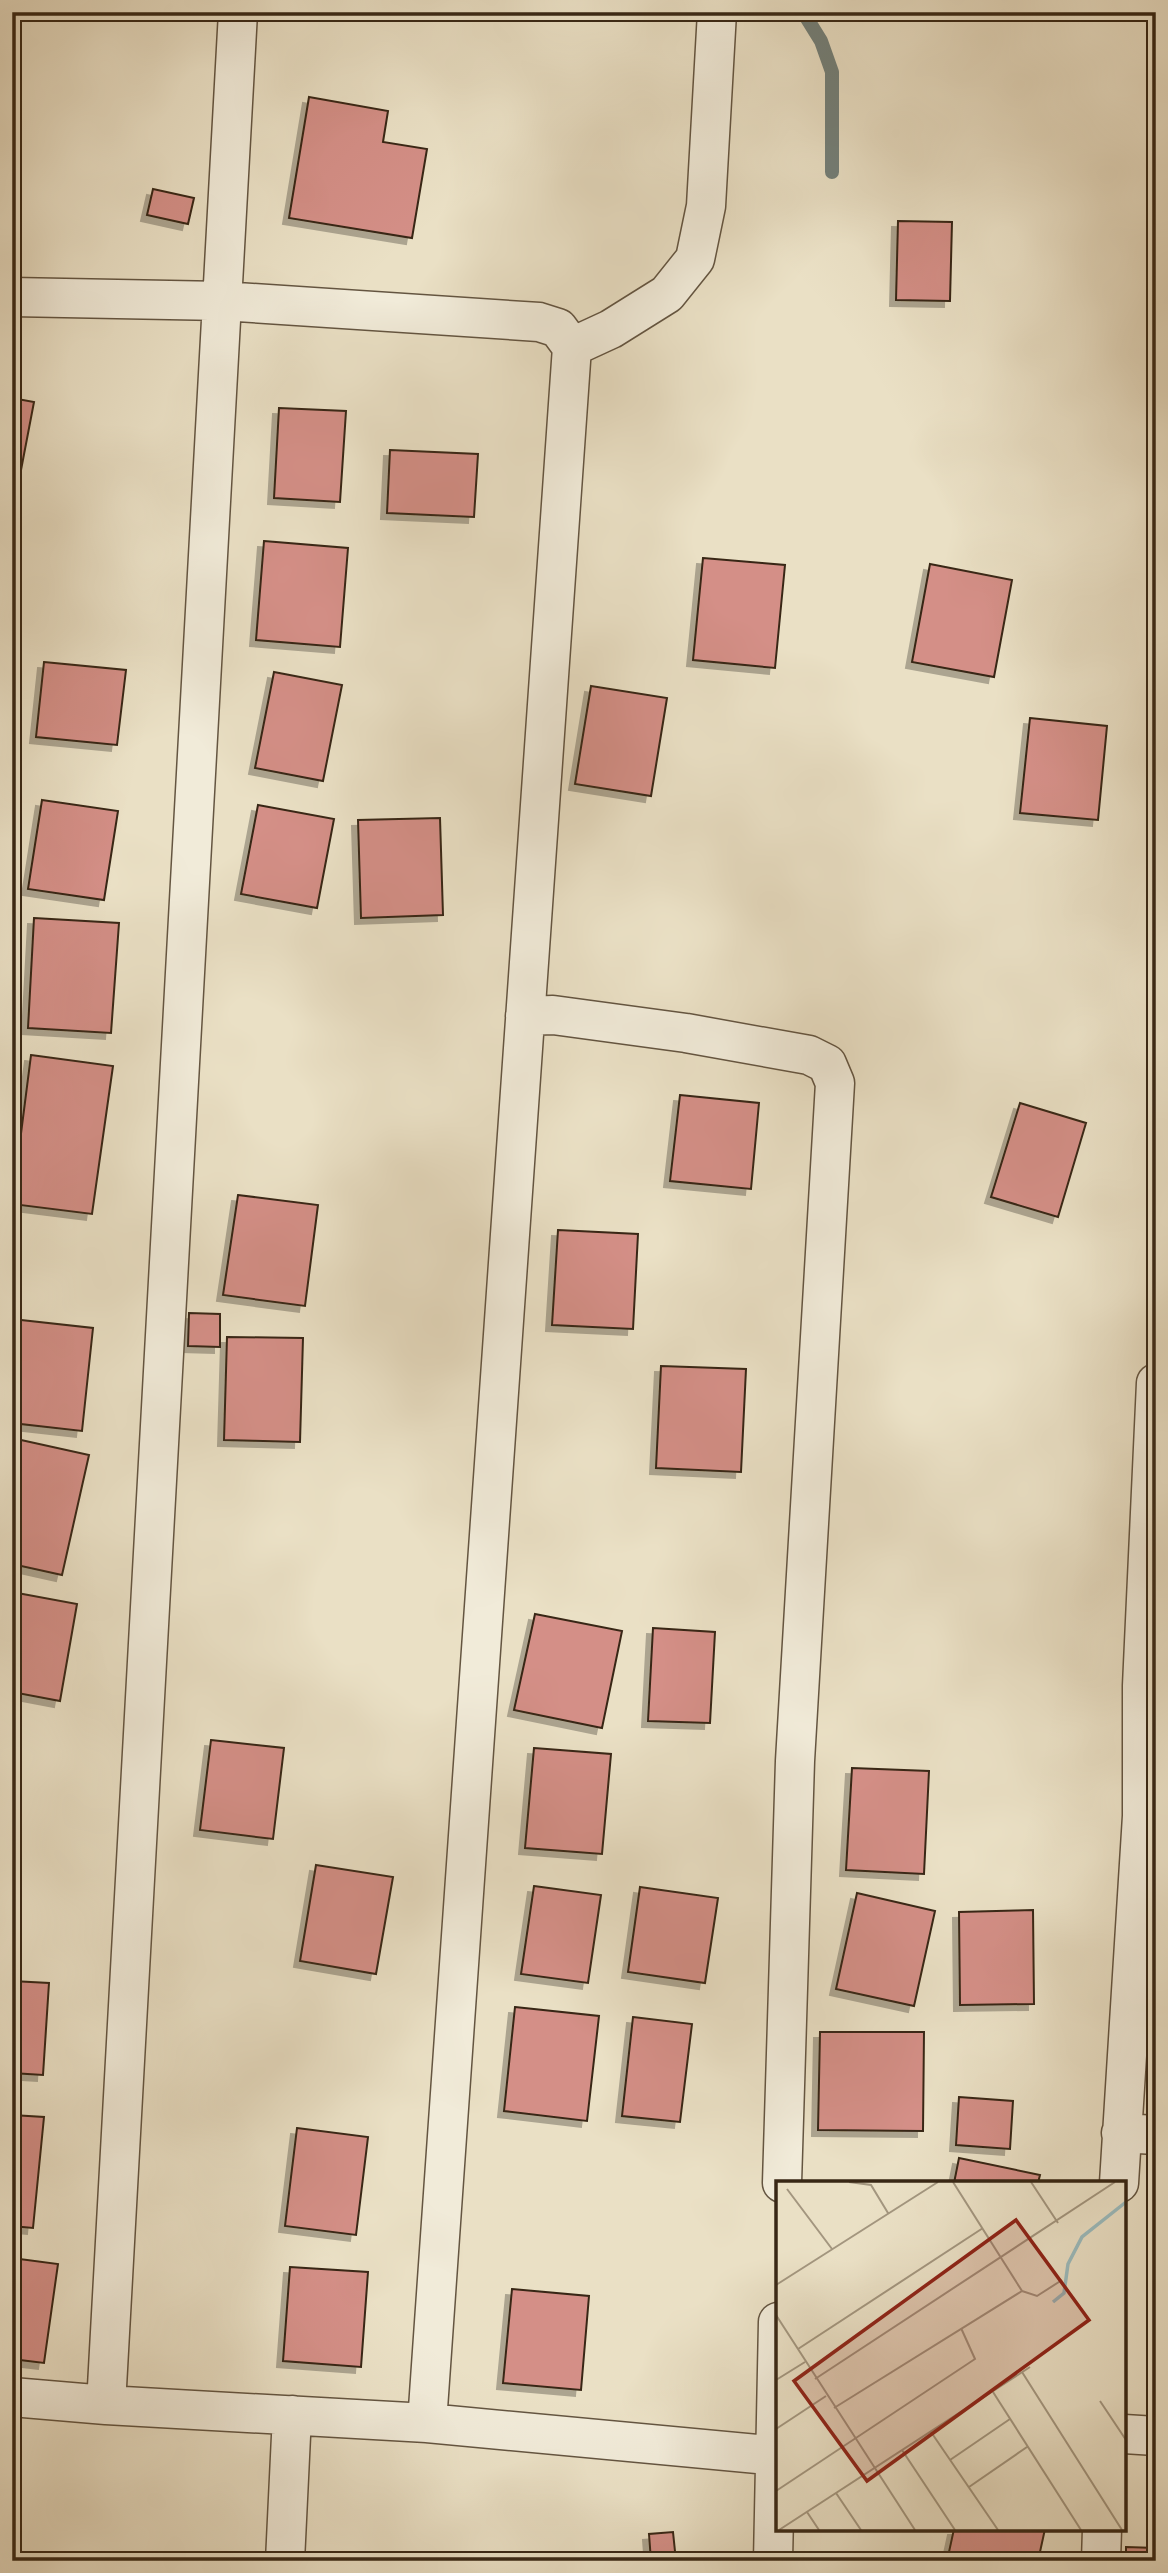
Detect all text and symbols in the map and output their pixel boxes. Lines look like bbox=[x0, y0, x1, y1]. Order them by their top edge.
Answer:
inset map bbox=[776, 2181, 1126, 2531]

